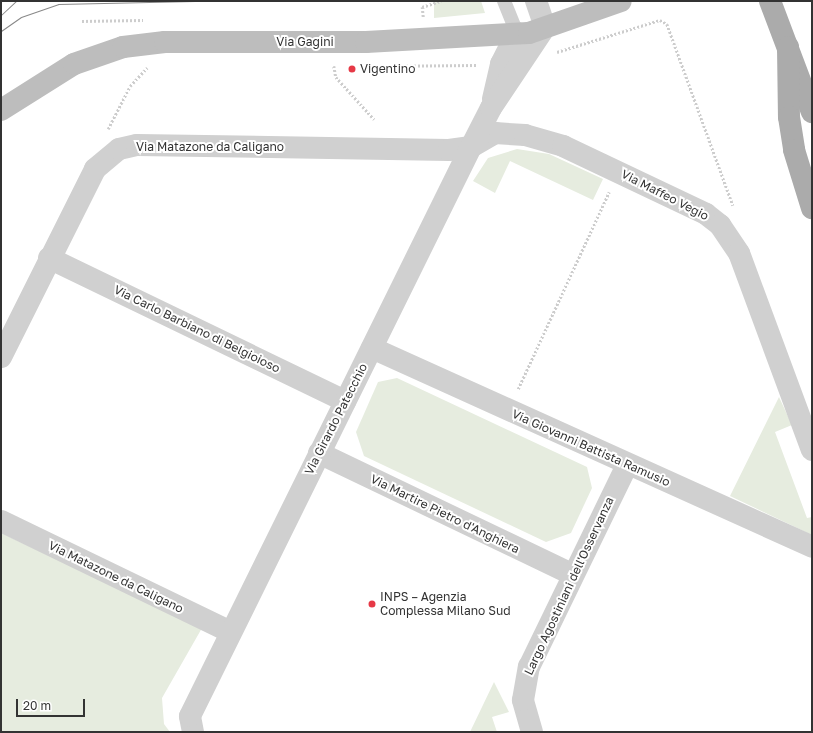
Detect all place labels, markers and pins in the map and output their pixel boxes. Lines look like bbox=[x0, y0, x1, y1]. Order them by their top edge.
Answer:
place label: Vigentino bbox=[360, 62, 415, 76]
marker: Vigentino bbox=[347, 64, 357, 74]
place label: INPS – Agenzia Complessa Milano Sud bbox=[380, 590, 511, 618]
marker: INPS – Agenzia Complessa Milano Sud bbox=[367, 599, 377, 609]

